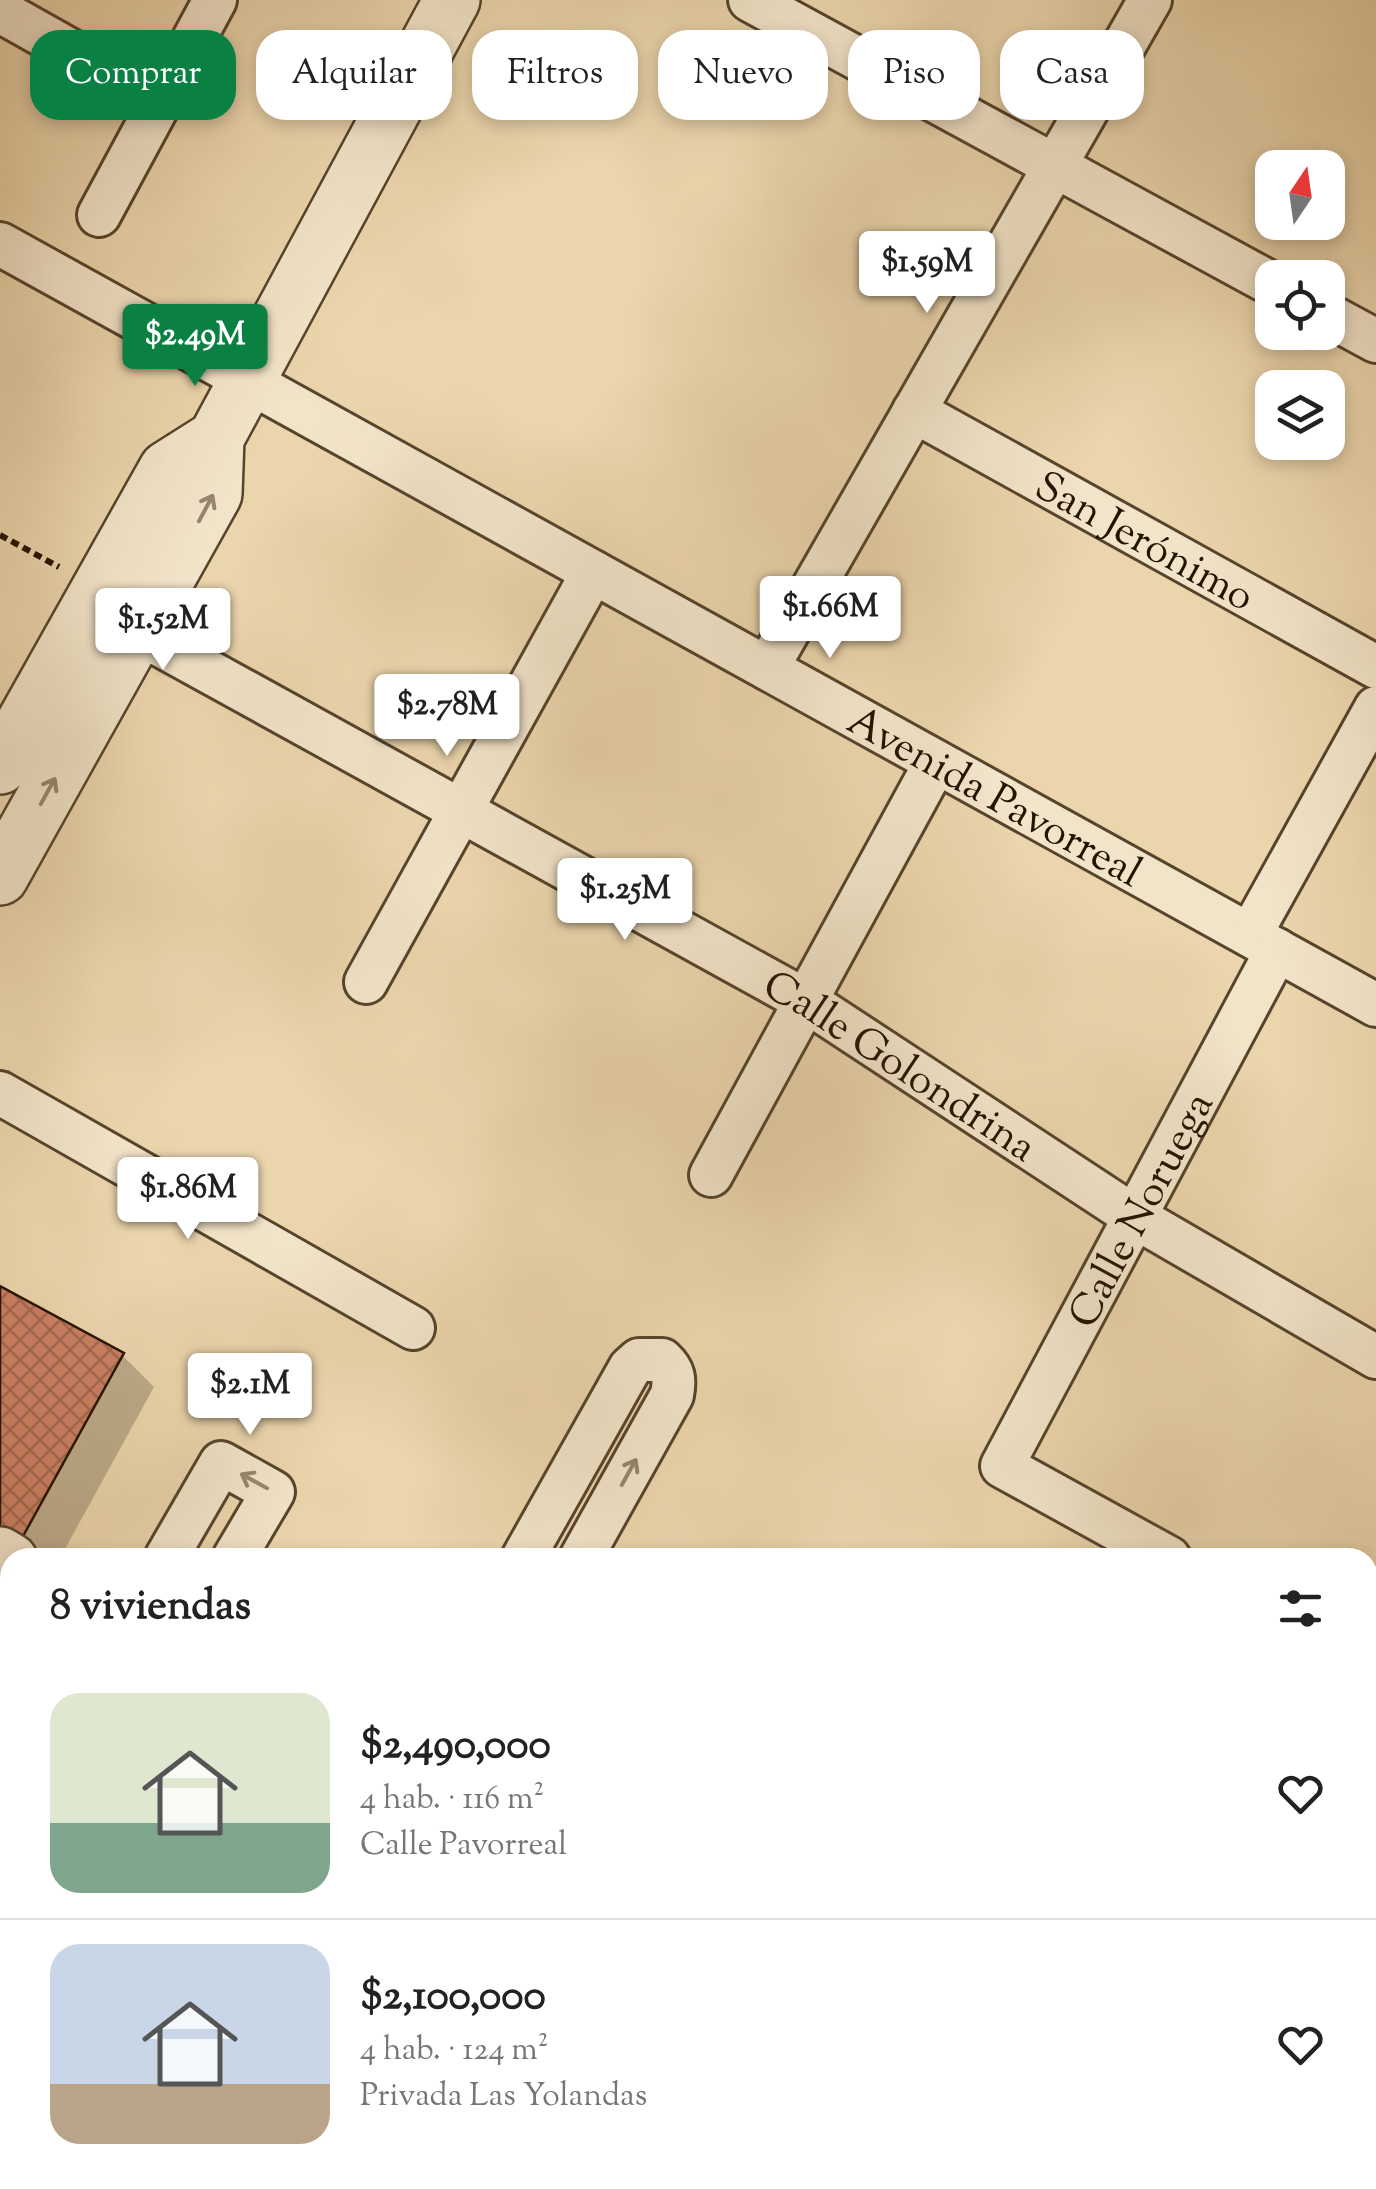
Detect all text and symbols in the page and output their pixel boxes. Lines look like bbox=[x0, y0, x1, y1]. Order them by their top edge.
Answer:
chip: Comprar bbox=[30, 30, 236, 120]
chip: Alquilar bbox=[256, 30, 452, 120]
chip: Filtros bbox=[472, 30, 638, 120]
chip: Nuevo bbox=[658, 30, 828, 120]
chip: Piso bbox=[848, 30, 980, 120]
chip: Casa bbox=[1000, 30, 1144, 120]
north arrow bbox=[1255, 150, 1345, 240]
map controls bbox=[1255, 150, 1345, 460]
pin: $1.59M bbox=[846, 231, 1008, 316]
text: $1.59M bbox=[881, 240, 973, 286]
button: locate bbox=[1255, 260, 1345, 350]
pin: $2.49M bbox=[114, 304, 276, 389]
text: $2.49M bbox=[145, 313, 245, 359]
button: layers bbox=[1255, 370, 1345, 460]
street label: San Jerónimo bbox=[1023, 459, 1264, 629]
one-way arrow bbox=[197, 493, 216, 523]
pin: $1.66M bbox=[749, 576, 911, 661]
text: $1.66M bbox=[782, 585, 878, 631]
pin: $1.52M bbox=[82, 588, 244, 673]
text: $1.52M bbox=[117, 597, 209, 643]
pin: $2.78M bbox=[366, 674, 528, 759]
text: $2.78M bbox=[396, 683, 498, 729]
street label: Avenida Pavorreal bbox=[835, 693, 1152, 905]
one-way arrow bbox=[38, 777, 58, 807]
pin: $1.25M bbox=[544, 858, 706, 943]
text: $1.25M bbox=[579, 867, 671, 913]
street label: Calle Golondrina bbox=[751, 958, 1047, 1179]
street label: Calle Noruega bbox=[1056, 1083, 1231, 1340]
pin: $1.86M bbox=[107, 1157, 269, 1242]
text: $1.86M bbox=[139, 1166, 237, 1212]
pin: $2.1M bbox=[180, 1353, 320, 1438]
text: $2.1M bbox=[210, 1362, 290, 1408]
one-way arrow bbox=[619, 1458, 639, 1488]
one-way arrow bbox=[240, 1471, 269, 1491]
text: 8 viviendas bbox=[50, 1578, 251, 1638]
icon: filters bbox=[1273, 1581, 1328, 1636]
text: $2,490,000 bbox=[360, 1717, 551, 1777]
icon: home bbox=[130, 1733, 250, 1853]
icon: heart bbox=[1273, 1766, 1328, 1821]
text: 4 hab. · 116 m² bbox=[360, 1777, 544, 1823]
text: Calle Pavorreal bbox=[360, 1823, 567, 1869]
text: $2,100,000 bbox=[360, 1968, 546, 2028]
icon: home bbox=[130, 1984, 250, 2104]
icon: heart bbox=[1273, 2017, 1328, 2072]
text: 4 hab. · 124 m² bbox=[360, 2028, 549, 2074]
text: Privada Las Yolandas bbox=[360, 2074, 647, 2120]

